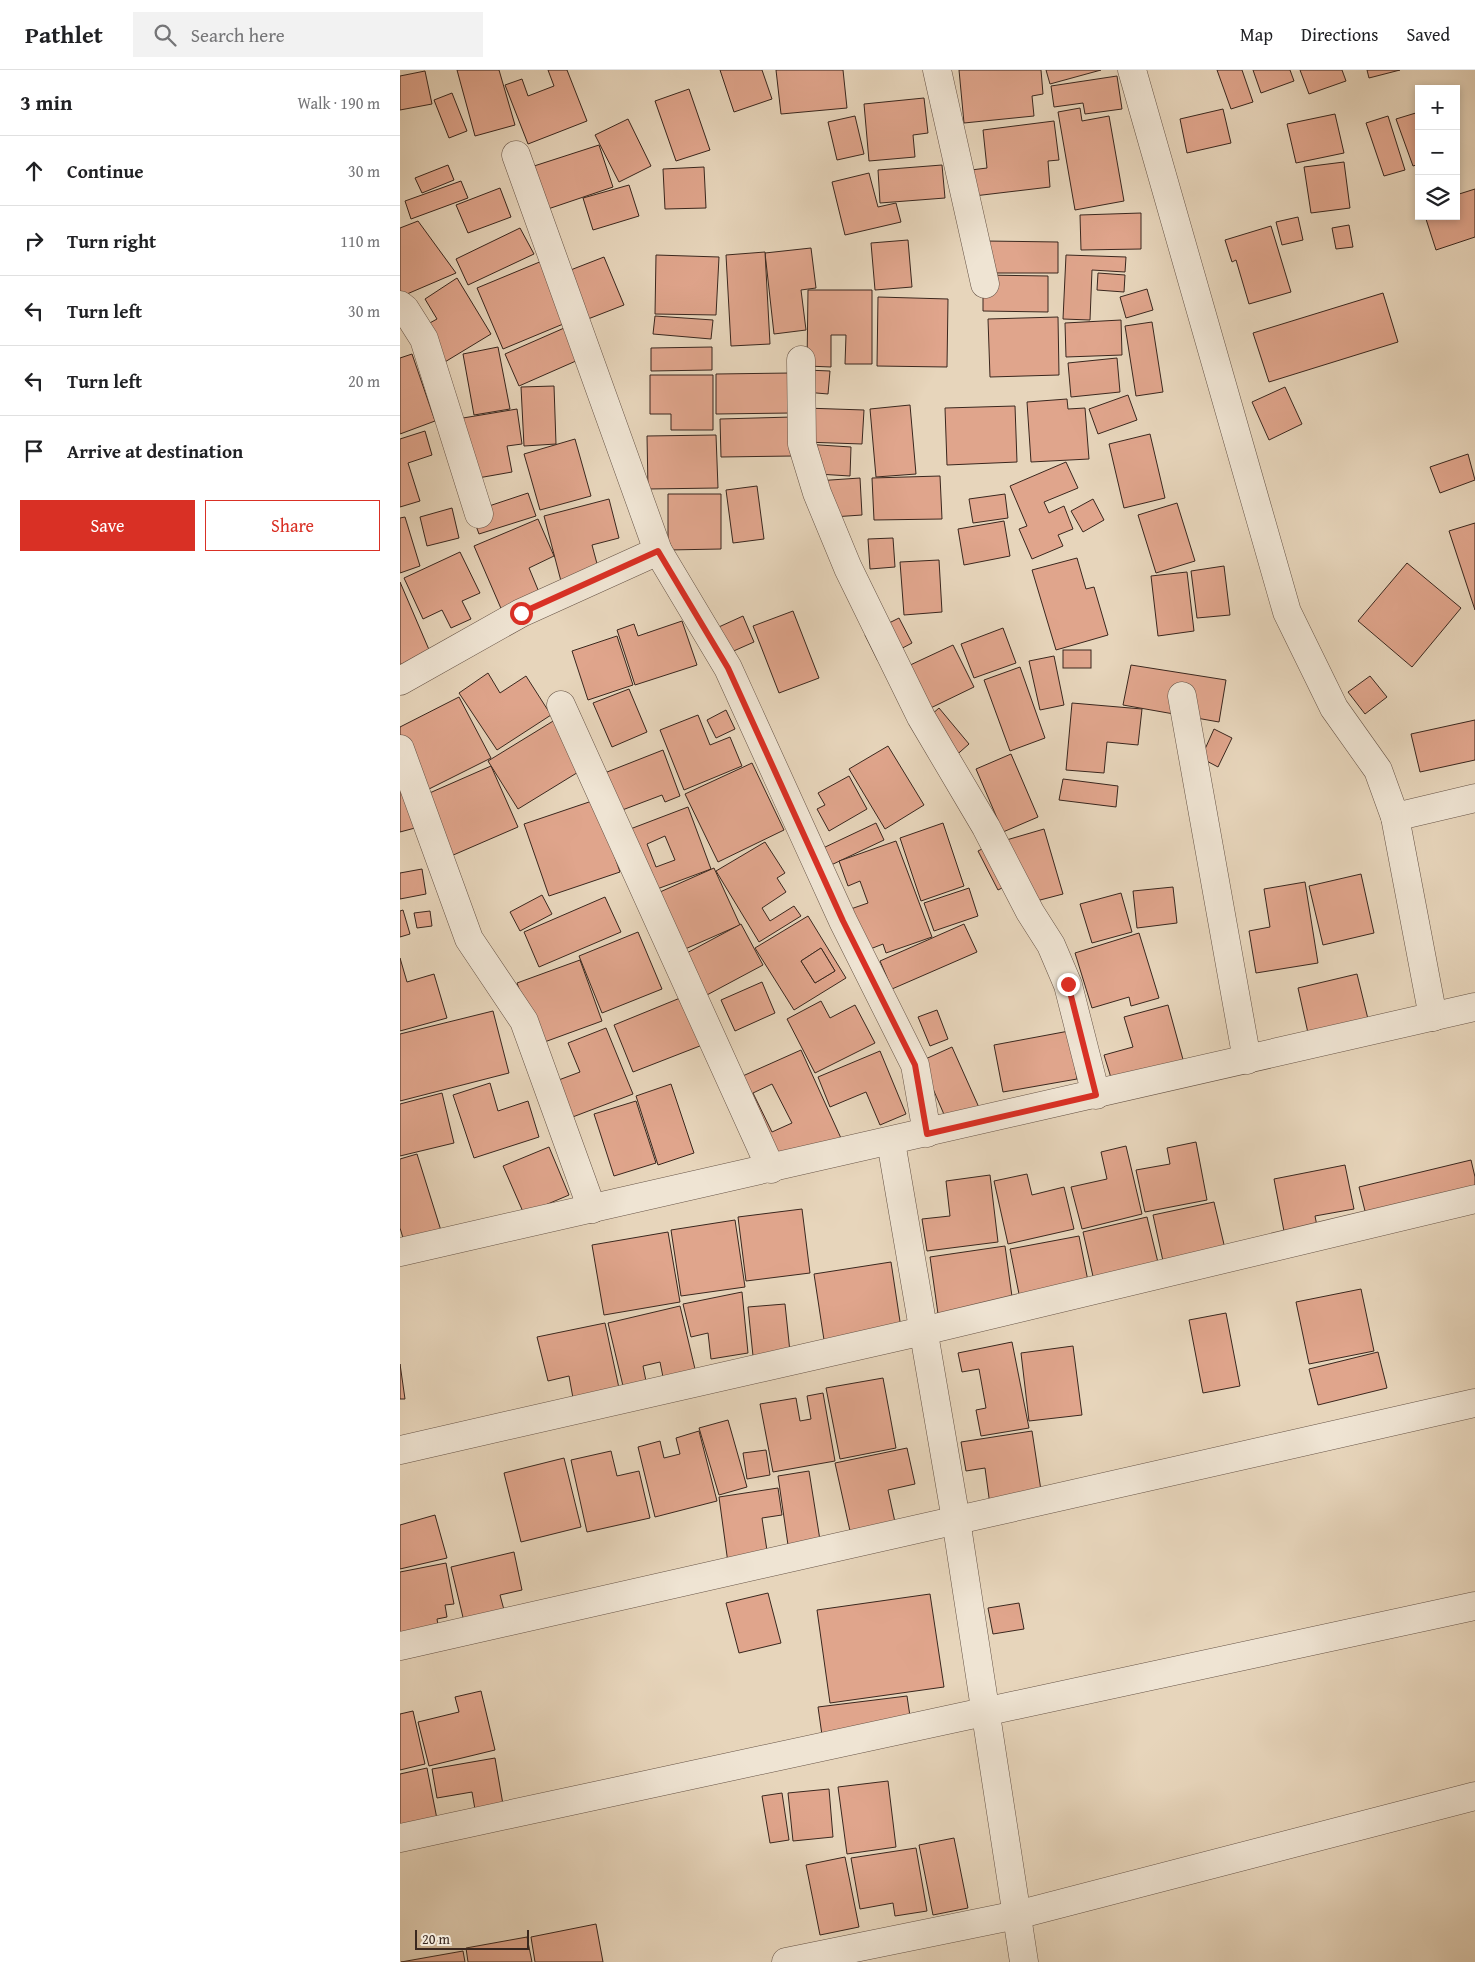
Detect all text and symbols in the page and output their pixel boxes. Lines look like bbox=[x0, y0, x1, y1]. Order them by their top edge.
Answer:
search box bbox=[133, 12, 483, 57]
text: Pathlet bbox=[25, 17, 103, 52]
icon: search bbox=[151, 21, 179, 49]
text: Search here bbox=[191, 21, 285, 49]
text: Map bbox=[1240, 21, 1273, 48]
text: Directions bbox=[1301, 21, 1378, 48]
text: Saved bbox=[1406, 21, 1450, 48]
map controls bbox=[1415, 85, 1460, 220]
button: + bbox=[1415, 85, 1460, 130]
text: 3 min bbox=[20, 87, 72, 118]
text: Walk · 190 m bbox=[297, 91, 380, 115]
button: − bbox=[1415, 130, 1460, 175]
icon: ahead bbox=[20, 157, 48, 185]
text: Continue bbox=[67, 157, 144, 185]
text: 30 m bbox=[348, 159, 380, 183]
button: layers bbox=[1415, 175, 1460, 220]
icon: right bbox=[20, 227, 48, 255]
text: Turn right bbox=[67, 227, 156, 255]
text: 110 m bbox=[340, 229, 380, 253]
icon: left bbox=[20, 297, 48, 325]
text: Turn left bbox=[67, 297, 142, 325]
text: 30 m bbox=[348, 299, 380, 323]
icon: left bbox=[20, 367, 48, 395]
text: Turn left bbox=[67, 367, 142, 395]
text: 20 m bbox=[348, 369, 380, 393]
icon: arrive bbox=[20, 437, 48, 465]
text: Arrive at destination bbox=[67, 437, 243, 465]
button: Save bbox=[20, 500, 195, 551]
button: Share bbox=[205, 500, 380, 551]
route start bbox=[510, 602, 533, 625]
route end bbox=[1057, 973, 1080, 996]
scale bar bbox=[415, 1927, 529, 1950]
text: 20 m bbox=[422, 1929, 450, 1949]

